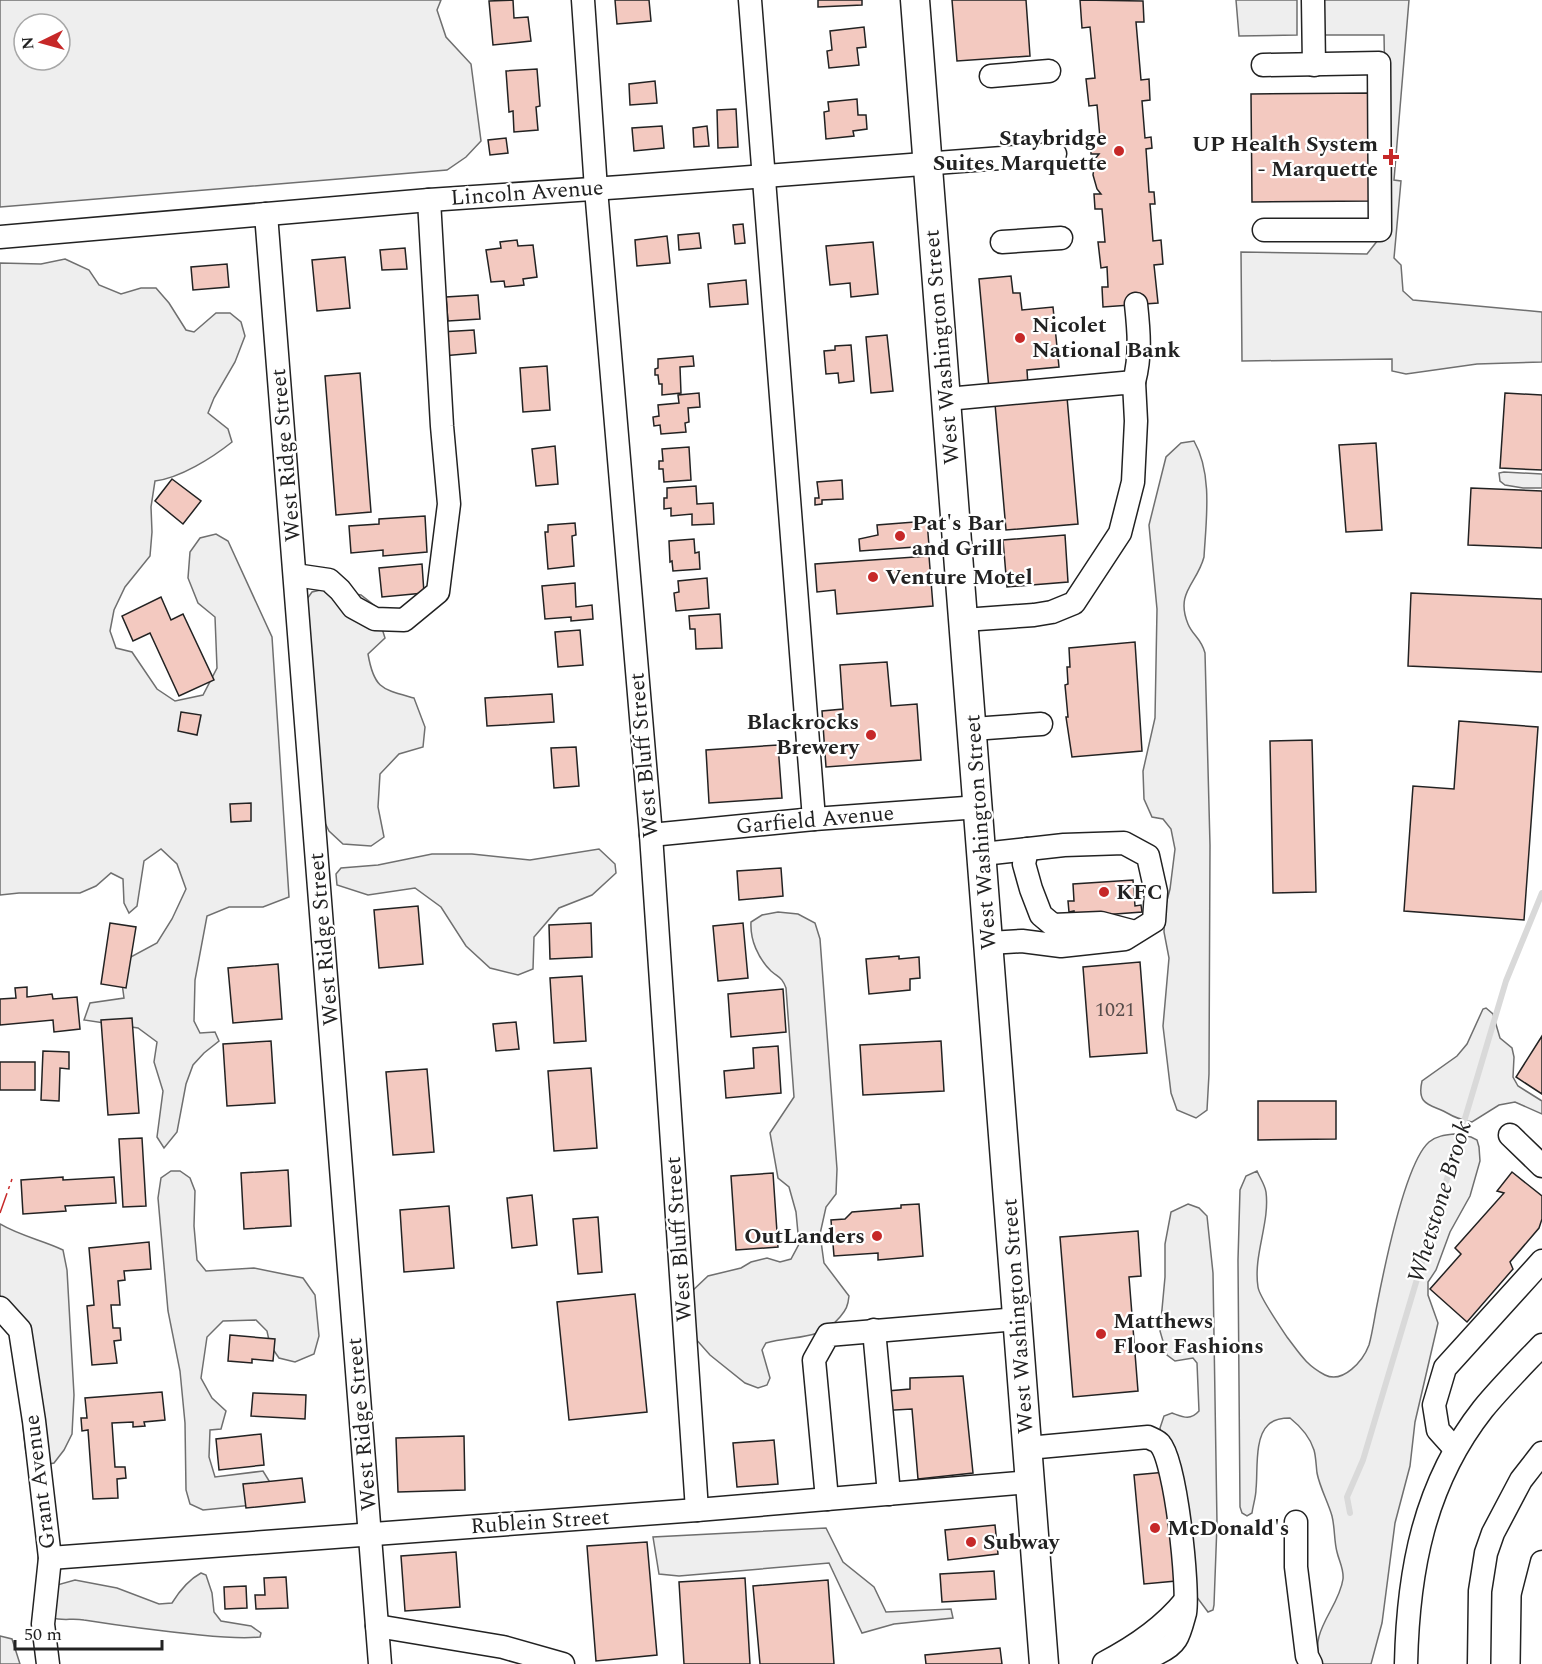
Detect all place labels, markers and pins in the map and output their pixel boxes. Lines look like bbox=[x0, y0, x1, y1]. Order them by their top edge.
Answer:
place label: Staybridge Suites Marquette bbox=[933, 122, 1107, 180]
place label: UP Health System - Marquette bbox=[1192, 128, 1378, 186]
marker: Staybridge Suites Marquette bbox=[1112, 144, 1126, 158]
marker: UP Health System - Marquette bbox=[1382, 148, 1400, 166]
place label: Nicolet National Bank bbox=[1032, 309, 1181, 367]
marker: Nicolet National Bank bbox=[1013, 331, 1027, 345]
place label: Pat's Bar and Grill bbox=[912, 507, 1004, 565]
marker: Pat's Bar and Grill bbox=[893, 529, 907, 543]
place label: Venture Motel bbox=[885, 561, 1033, 594]
marker: Venture Motel bbox=[866, 570, 880, 584]
place label: Blackrocks Brewery bbox=[746, 706, 861, 764]
marker: Blackrocks Brewery bbox=[864, 728, 878, 742]
place label: KFC bbox=[1116, 876, 1163, 909]
marker: KFC bbox=[1097, 885, 1111, 899]
place label: OutLanders bbox=[744, 1220, 865, 1253]
marker: OutLanders bbox=[870, 1229, 884, 1243]
place label: Matthews Floor Fashions bbox=[1113, 1305, 1264, 1363]
marker: Matthews Floor Fashions bbox=[1094, 1327, 1108, 1341]
place label: McDonald's bbox=[1167, 1512, 1289, 1545]
marker: McDonald's bbox=[1148, 1521, 1162, 1535]
place label: Subway bbox=[983, 1526, 1061, 1559]
marker: Subway bbox=[964, 1535, 978, 1549]

